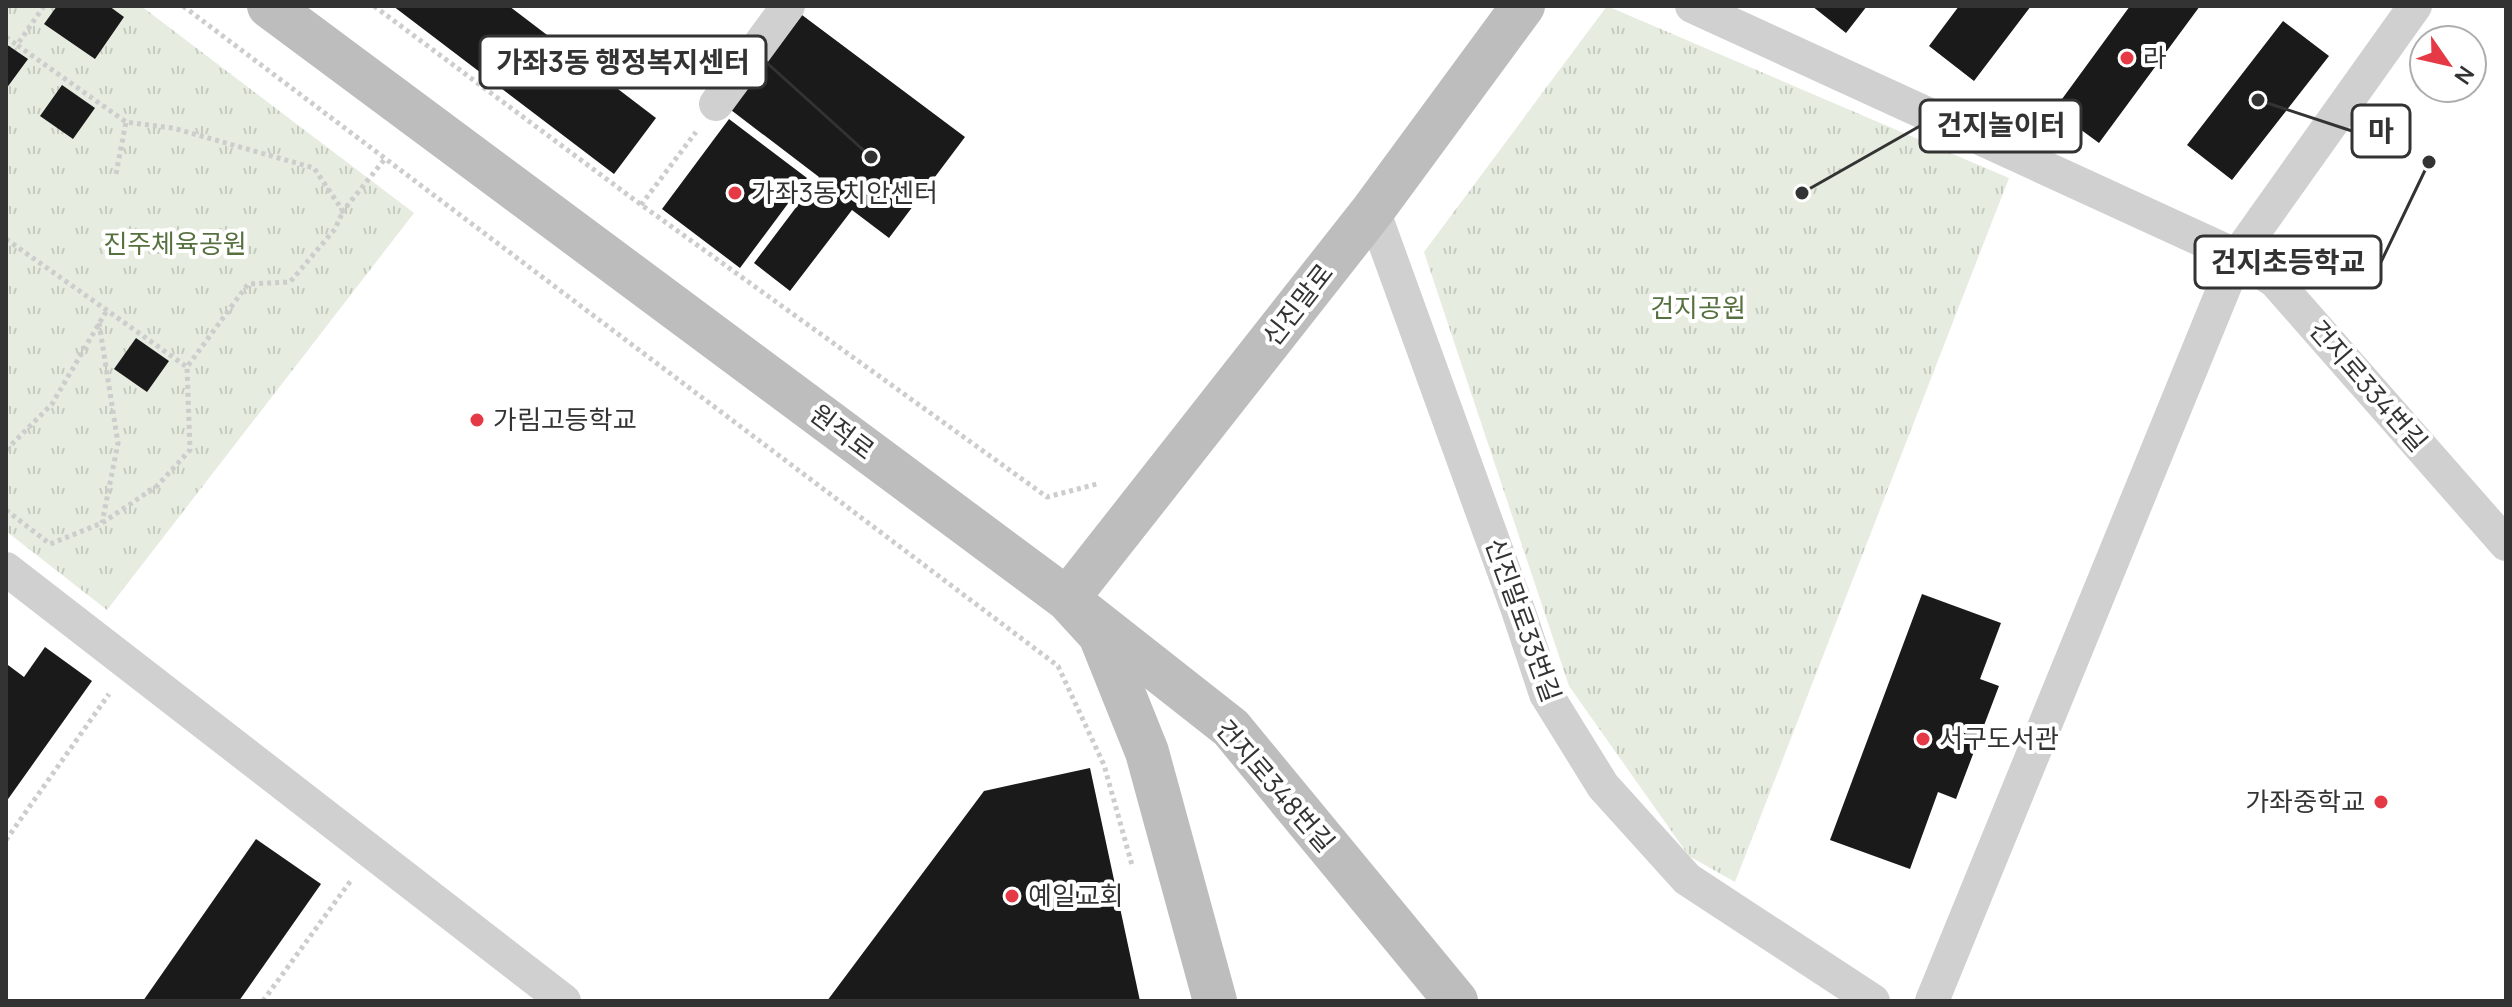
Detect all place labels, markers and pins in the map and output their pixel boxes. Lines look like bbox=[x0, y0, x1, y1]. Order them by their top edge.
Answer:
callout: 가좌3동 행정복지센터 bbox=[480, 36, 766, 88]
place label: 라 bbox=[2143, 39, 2167, 75]
marker: 라 bbox=[2118, 49, 2136, 67]
callout: 건지놀이터 bbox=[1920, 100, 2081, 152]
callout: 마 bbox=[2352, 105, 2410, 157]
place label: 가좌3동 치안센터 bbox=[751, 174, 938, 210]
marker: 가좌3동 치안센터 bbox=[726, 184, 744, 202]
callout: 건지초등학교 bbox=[2195, 236, 2381, 288]
place label: 가림고등학교 bbox=[493, 401, 637, 437]
marker: 가림고등학교 bbox=[468, 411, 486, 429]
place label: 서구도서관 bbox=[1939, 720, 2059, 756]
marker: 서구도서관 bbox=[1914, 730, 1932, 748]
place label: 가좌중학교 bbox=[2245, 783, 2365, 819]
marker: 가좌중학교 bbox=[2372, 793, 2390, 811]
place label: 예일교회 bbox=[1028, 877, 1124, 913]
marker: 예일교회 bbox=[1003, 887, 1021, 905]

